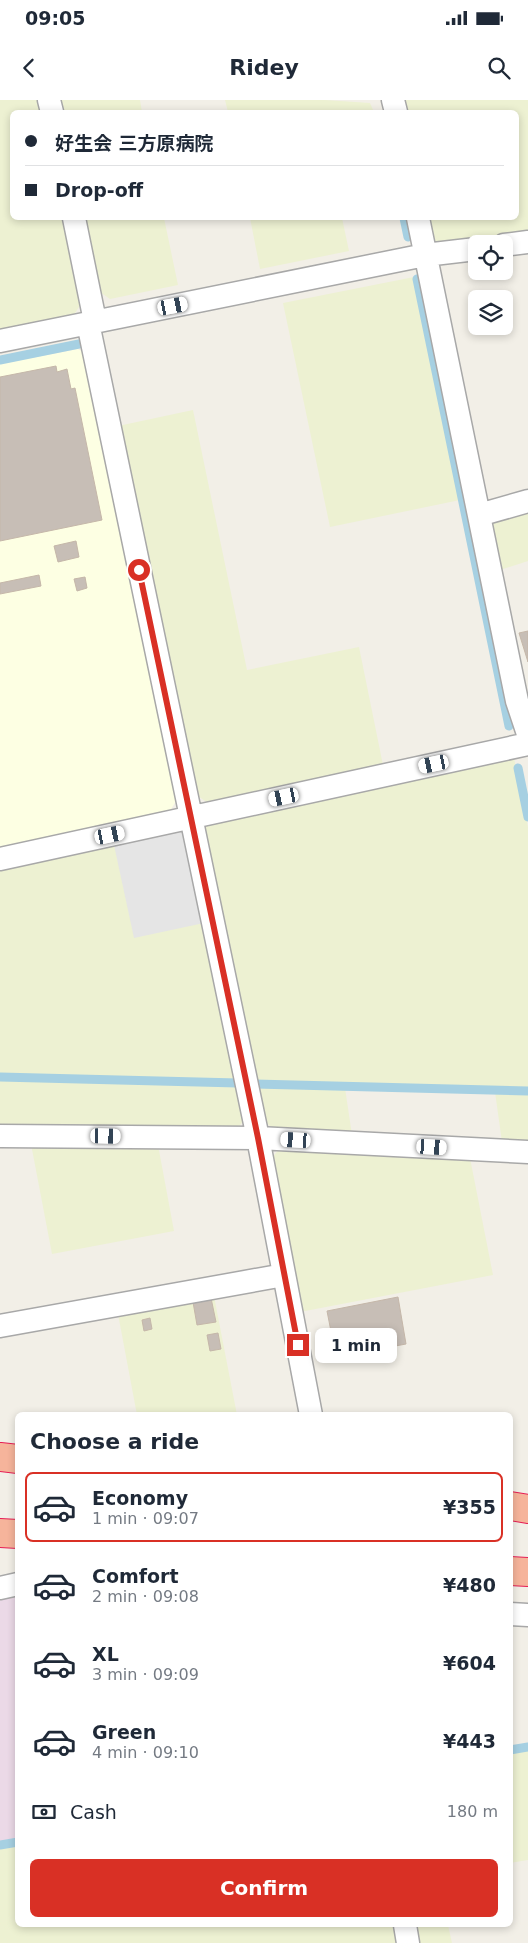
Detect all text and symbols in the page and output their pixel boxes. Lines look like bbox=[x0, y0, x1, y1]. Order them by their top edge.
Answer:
text: 09:05 bbox=[25, 7, 85, 29]
icon: back bbox=[15, 54, 43, 82]
icon: search bbox=[485, 54, 513, 82]
text: Ridey bbox=[229, 55, 299, 80]
text: 好生会 三方原病院 bbox=[55, 132, 214, 154]
text: Drop-off bbox=[55, 179, 143, 201]
map controls bbox=[468, 235, 513, 335]
button: locate bbox=[468, 235, 513, 280]
button: layers bbox=[468, 290, 513, 335]
car bbox=[156, 296, 189, 316]
route start bbox=[128, 559, 150, 581]
car bbox=[417, 754, 450, 774]
car bbox=[267, 787, 300, 807]
car bbox=[93, 825, 126, 845]
car bbox=[90, 1128, 121, 1144]
car bbox=[280, 1132, 311, 1148]
car bbox=[416, 1139, 447, 1155]
callout: 1 min bbox=[316, 1328, 398, 1362]
route end bbox=[287, 1334, 309, 1356]
text: 1 min bbox=[331, 1336, 381, 1355]
text: Choose a ride bbox=[30, 1429, 199, 1454]
icon: car bbox=[32, 1485, 77, 1530]
text: Economy bbox=[92, 1487, 188, 1509]
text: ¥355 bbox=[443, 1496, 496, 1518]
text: 1 min · 09:07 bbox=[92, 1509, 199, 1528]
icon: car bbox=[32, 1563, 77, 1608]
text: Comfort bbox=[92, 1565, 179, 1587]
text: ¥480 bbox=[443, 1574, 496, 1596]
text: 2 min · 09:08 bbox=[92, 1587, 199, 1606]
icon: car bbox=[32, 1641, 77, 1686]
text: XL bbox=[92, 1643, 119, 1665]
text: ¥604 bbox=[443, 1652, 496, 1674]
text: 3 min · 09:09 bbox=[92, 1665, 199, 1684]
icon: car bbox=[32, 1719, 77, 1764]
text: Green bbox=[92, 1721, 156, 1743]
text: ¥443 bbox=[443, 1730, 496, 1752]
text: 4 min · 09:10 bbox=[92, 1743, 199, 1762]
icon: cash bbox=[30, 1798, 58, 1826]
text: Cash bbox=[70, 1801, 117, 1823]
text: 180 m bbox=[447, 1802, 498, 1821]
button: Confirm bbox=[30, 1859, 498, 1917]

